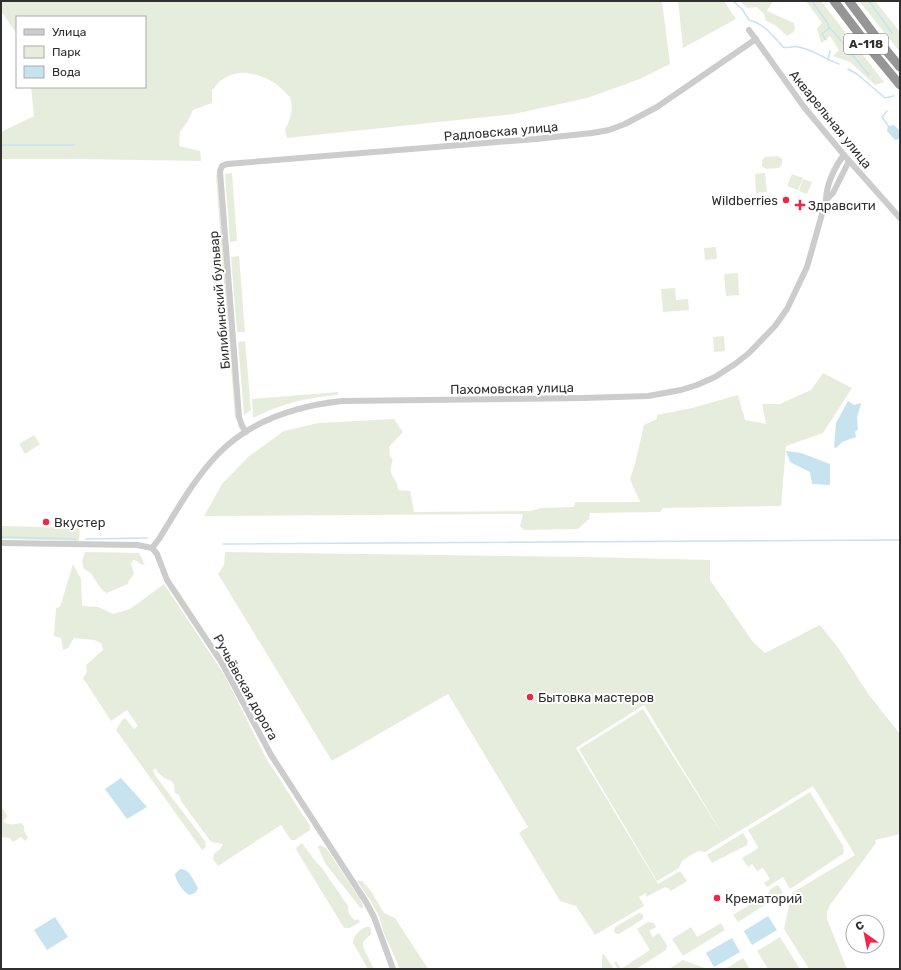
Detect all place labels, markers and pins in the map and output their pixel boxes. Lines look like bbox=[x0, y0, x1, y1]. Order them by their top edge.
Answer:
place label: Wildberries bbox=[712, 193, 778, 208]
marker: Wildberries bbox=[781, 195, 791, 205]
place label: Здравсити bbox=[808, 198, 876, 213]
marker: Здравсити bbox=[795, 200, 805, 210]
place label: Вкустер bbox=[54, 515, 106, 530]
marker: Вкустер bbox=[41, 517, 51, 527]
place label: Бытовка мастеров bbox=[538, 690, 654, 705]
marker: Бытовка мастеров bbox=[525, 692, 535, 702]
place label: Крематорий bbox=[725, 891, 802, 906]
marker: Крематорий bbox=[712, 893, 722, 903]

